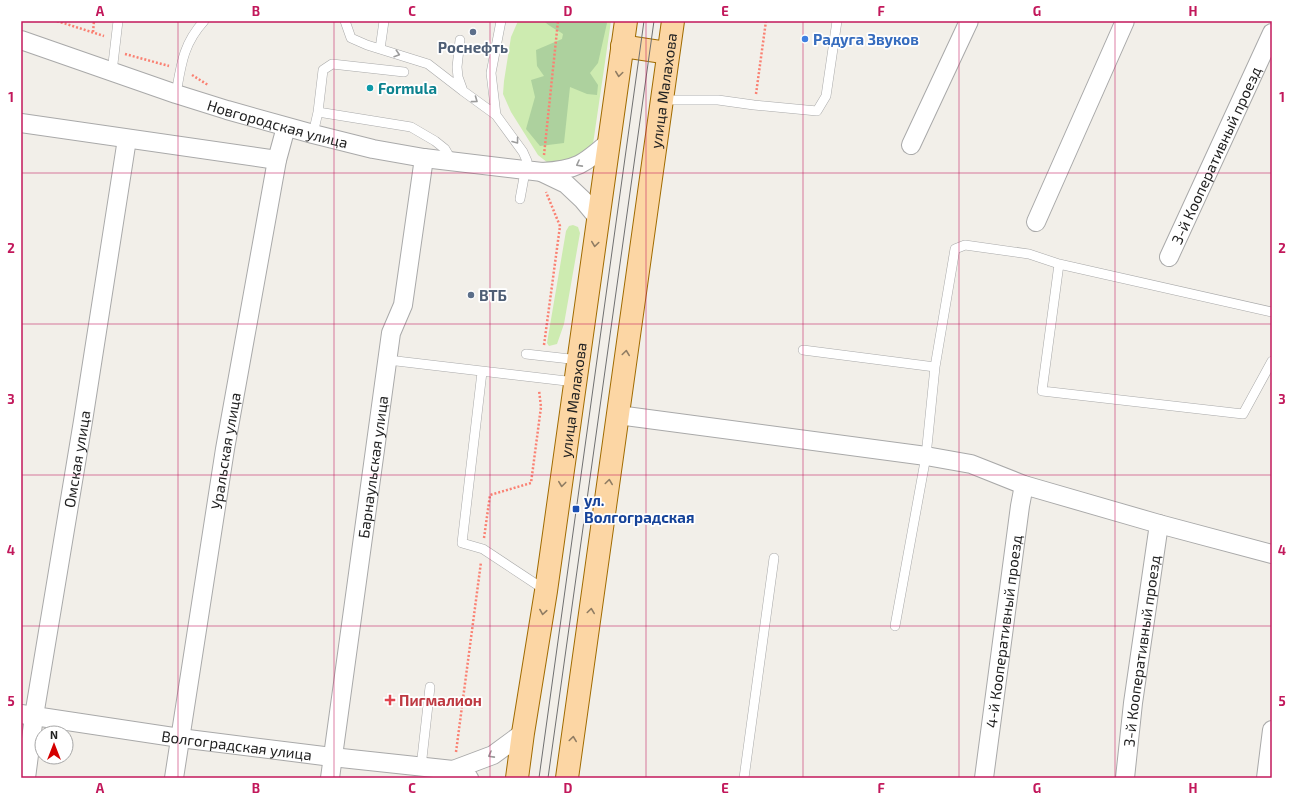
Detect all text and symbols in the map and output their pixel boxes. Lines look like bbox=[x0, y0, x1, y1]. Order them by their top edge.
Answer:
text: A bbox=[96, 3, 105, 19]
text: B bbox=[252, 3, 260, 19]
text: C bbox=[408, 3, 416, 19]
text: D bbox=[564, 3, 573, 19]
text: E bbox=[721, 3, 729, 19]
text: F bbox=[877, 3, 885, 19]
text: G bbox=[1033, 3, 1041, 19]
text: H bbox=[1189, 3, 1198, 19]
marker: Роснефть bbox=[468, 27, 478, 37]
place label: Радуга Звуков bbox=[813, 30, 919, 48]
street label: улица Малахова bbox=[646, 32, 680, 150]
marker: Радуга Звуков bbox=[800, 34, 810, 44]
place label: Роснефть bbox=[438, 38, 508, 56]
one-way arrow bbox=[394, 49, 401, 58]
street label: 3-й Кооперативный проезд bbox=[1167, 63, 1264, 247]
one-way arrow bbox=[615, 70, 624, 77]
place label: Formula bbox=[378, 79, 437, 97]
marker: Formula bbox=[365, 83, 375, 93]
text: 1 bbox=[8, 89, 14, 105]
text: 1 bbox=[1279, 89, 1285, 105]
street label: Новгородская улица bbox=[205, 95, 350, 151]
one-way arrow bbox=[471, 95, 478, 102]
one-way arrow bbox=[511, 137, 518, 144]
one-way arrow bbox=[576, 160, 583, 167]
text: 2 bbox=[7, 240, 15, 256]
text: 2 bbox=[1278, 240, 1286, 256]
one-way arrow bbox=[591, 241, 600, 247]
place label: ВТБ bbox=[479, 286, 507, 304]
marker: ВТБ bbox=[466, 290, 476, 300]
street label: улица Малахова bbox=[556, 341, 590, 459]
one-way arrow bbox=[621, 350, 630, 356]
text: 3 bbox=[7, 391, 15, 407]
street label: Уральская улица bbox=[207, 391, 244, 511]
text: 3 bbox=[1278, 391, 1286, 407]
street label: Барнаульская улица bbox=[354, 394, 391, 539]
street label: Омская улица bbox=[60, 409, 94, 509]
one-way arrow bbox=[604, 479, 613, 485]
one-way arrow bbox=[557, 481, 566, 487]
place label: ул. Волгоградская bbox=[584, 491, 694, 526]
marker: ул. Волгоградская bbox=[571, 504, 581, 514]
street label: 4-й Кооперативный проезд bbox=[982, 534, 1025, 729]
text: 4 bbox=[7, 542, 15, 558]
text: 4 bbox=[1278, 542, 1286, 558]
street label: 3-й Кооперативный проезд bbox=[1119, 554, 1163, 748]
one-way arrow bbox=[586, 608, 595, 614]
one-way arrow bbox=[539, 609, 548, 615]
place label: Пигмалион bbox=[399, 691, 482, 709]
text: 5 bbox=[7, 693, 15, 709]
text: 5 bbox=[1278, 693, 1286, 709]
marker: Пигмалион bbox=[384, 694, 396, 706]
north arrow bbox=[34, 725, 74, 765]
street label: Волгоградская улица bbox=[160, 726, 313, 763]
text: N bbox=[50, 728, 58, 741]
one-way arrow bbox=[568, 736, 577, 742]
one-way arrow bbox=[488, 750, 496, 758]
text: A bbox=[96, 780, 105, 796]
text: B bbox=[252, 780, 260, 796]
text: C bbox=[408, 780, 416, 796]
text: D bbox=[564, 780, 573, 796]
text: E bbox=[721, 780, 729, 796]
text: F bbox=[877, 780, 885, 796]
text: G bbox=[1033, 780, 1041, 796]
text: H bbox=[1189, 780, 1198, 796]

